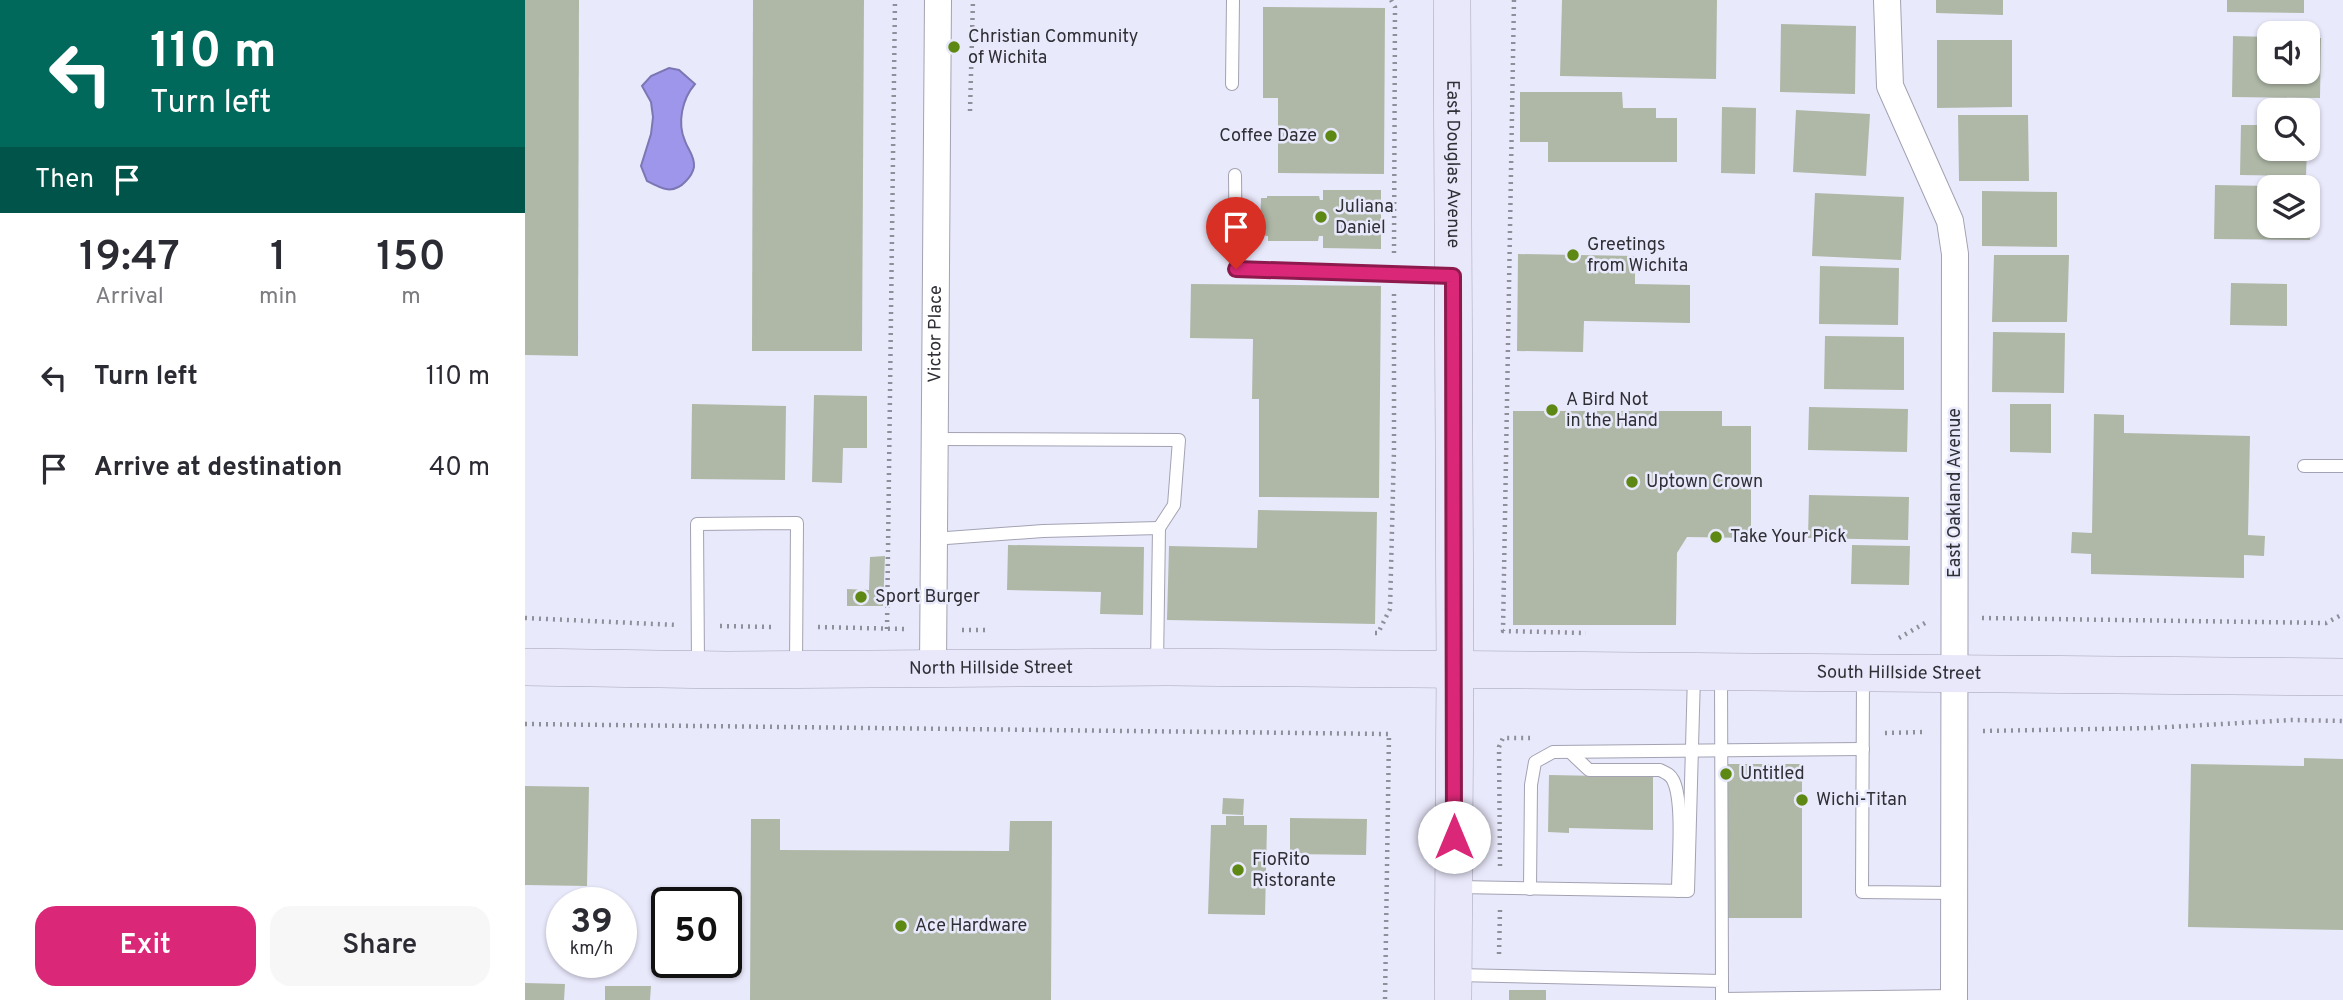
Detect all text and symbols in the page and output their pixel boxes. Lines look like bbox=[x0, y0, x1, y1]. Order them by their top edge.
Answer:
map controls bbox=[2257, 21, 2320, 238]
button: sound bbox=[2257, 21, 2320, 84]
text: 110 m bbox=[150, 23, 277, 85]
place label: Christian Community of Wichita bbox=[968, 26, 1138, 70]
icon: left bbox=[35, 28, 126, 119]
marker: Christian Community of Wichita bbox=[946, 39, 962, 55]
street label: East Douglas Avenue bbox=[1441, 80, 1465, 248]
text: Turn left bbox=[150, 84, 271, 124]
button: search bbox=[2257, 98, 2320, 161]
place label: Coffee Daze bbox=[1219, 125, 1317, 148]
marker: Coffee Daze bbox=[1323, 128, 1339, 144]
icon: arrive bbox=[108, 161, 146, 199]
text: Then bbox=[35, 164, 94, 197]
button: layers bbox=[2257, 175, 2320, 238]
place label: Juliana Daniel bbox=[1335, 196, 1394, 240]
pin bbox=[1206, 197, 1266, 269]
icon: arrive bbox=[1217, 208, 1255, 246]
marker: Juliana Daniel bbox=[1313, 209, 1329, 225]
text: 19:47 bbox=[79, 232, 180, 285]
text: 1 bbox=[270, 232, 286, 285]
text: 150 bbox=[376, 232, 446, 285]
place label: Greetings from Wichita bbox=[1587, 234, 1688, 278]
marker: Greetings from Wichita bbox=[1565, 247, 1581, 263]
text: Arrival bbox=[95, 283, 164, 312]
text: min bbox=[259, 283, 297, 312]
text: m bbox=[401, 283, 421, 312]
street label: Victor Place bbox=[924, 285, 947, 383]
icon: left bbox=[35, 359, 73, 397]
text: Turn left bbox=[94, 361, 198, 394]
text: 110 m bbox=[426, 361, 490, 394]
place label: A Bird Not in the Hand bbox=[1566, 389, 1658, 433]
marker: A Bird Not in the Hand bbox=[1544, 402, 1560, 418]
street label: East Oakland Avenue bbox=[1944, 408, 1967, 578]
icon: arrive bbox=[35, 450, 73, 488]
text: Arrive at destination bbox=[94, 452, 342, 485]
text: 40 m bbox=[429, 452, 490, 485]
place label: Uptown Crown bbox=[1646, 471, 1763, 494]
marker: Uptown Crown bbox=[1624, 474, 1640, 490]
place label: Take Your Pick bbox=[1730, 526, 1847, 549]
marker: Take Your Pick bbox=[1708, 529, 1724, 545]
place label: Sport Burger bbox=[875, 586, 980, 609]
marker: Sport Burger bbox=[853, 589, 869, 605]
street label: North Hillside Street bbox=[909, 656, 1073, 680]
street label: South Hillside Street bbox=[1816, 661, 1981, 685]
place label: Untitled bbox=[1740, 763, 1805, 786]
marker: Untitled bbox=[1718, 766, 1734, 782]
place label: Wichi-Titan bbox=[1816, 789, 1907, 812]
marker: Wichi-Titan bbox=[1794, 792, 1810, 808]
position arrow bbox=[1417, 800, 1491, 874]
place label: FioRito Ristorante bbox=[1252, 849, 1336, 893]
marker: FioRito Ristorante bbox=[1230, 862, 1246, 878]
speed limit sign: 50 bbox=[651, 887, 742, 978]
text: 39 bbox=[570, 901, 613, 945]
button: Exit bbox=[35, 906, 256, 986]
button: Share bbox=[270, 906, 490, 986]
place label: Ace Hardware bbox=[915, 915, 1027, 938]
marker: Ace Hardware bbox=[893, 918, 909, 934]
text: km/h bbox=[570, 938, 613, 961]

